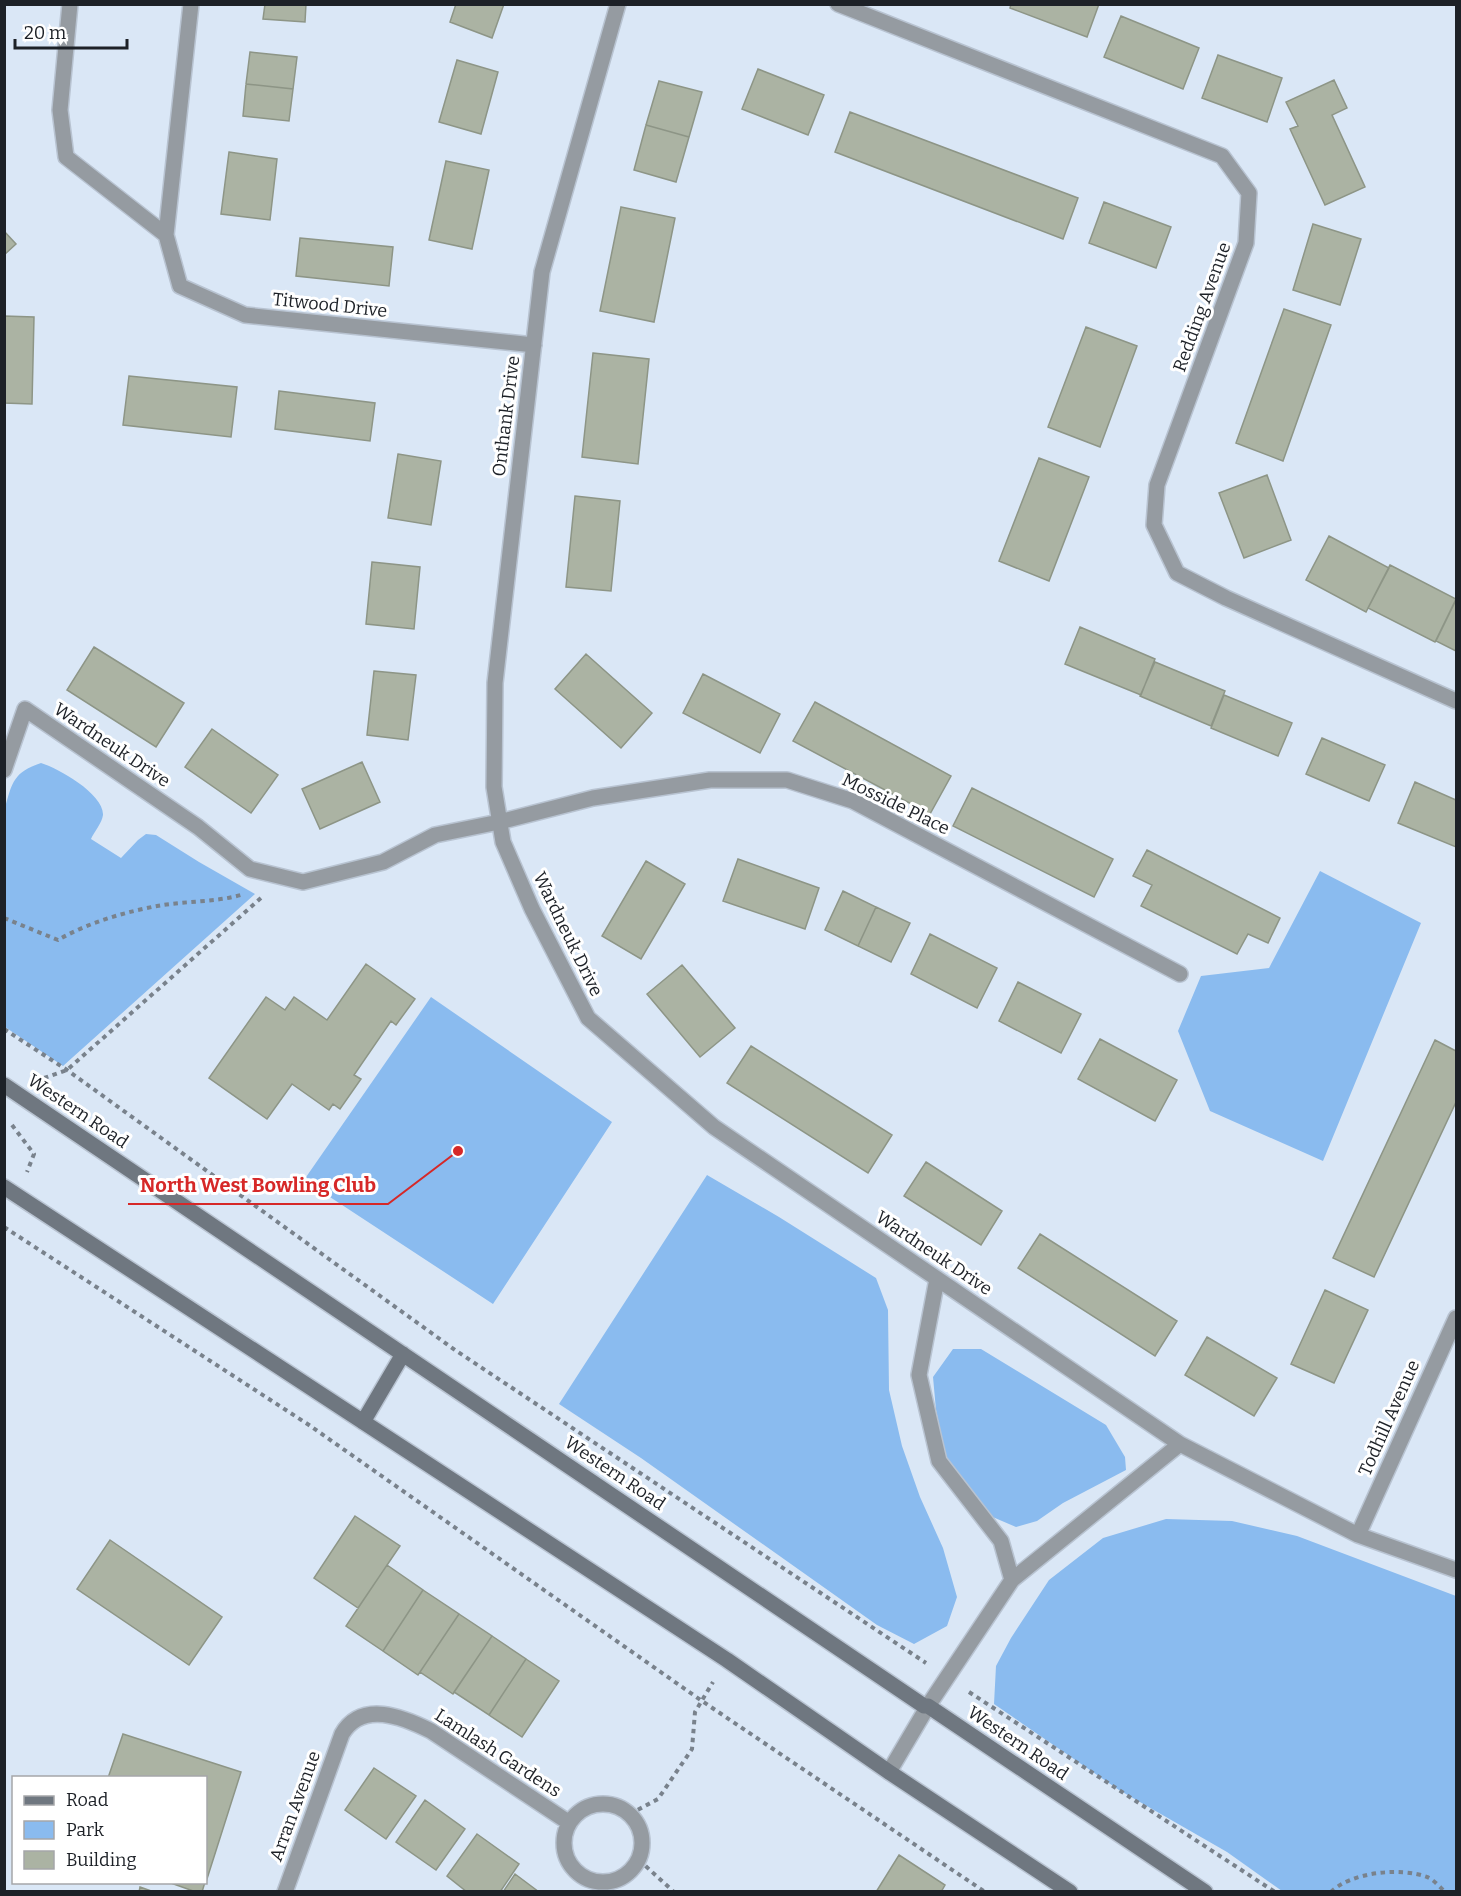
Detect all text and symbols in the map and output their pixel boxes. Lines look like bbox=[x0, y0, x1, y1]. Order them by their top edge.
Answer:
scale bar bbox=[15, 12, 128, 50]
text: 20 m bbox=[24, 22, 66, 44]
street label: Redding Avenue bbox=[1168, 239, 1236, 375]
street label: Titwood Drive bbox=[272, 288, 388, 322]
street label: Onthank Drive bbox=[488, 354, 524, 478]
street label: Wardneuk Drive bbox=[50, 698, 174, 792]
street label: Mosside Place bbox=[839, 769, 953, 839]
street label: Wardneuk Drive bbox=[528, 868, 608, 1000]
street label: Western Road bbox=[23, 1069, 133, 1153]
callout: North West Bowling Club bbox=[128, 1166, 388, 1204]
text: North West Bowling Club bbox=[140, 1173, 376, 1197]
street label: Wardneuk Drive bbox=[872, 1206, 996, 1300]
street label: Todhill Avenue bbox=[1354, 1357, 1424, 1479]
street label: Western Road bbox=[560, 1431, 670, 1515]
street label: Western Road bbox=[963, 1701, 1073, 1785]
street label: Lamlash Gardens bbox=[431, 1704, 565, 1802]
street label: Arran Avenue bbox=[265, 1748, 325, 1864]
legend bbox=[12, 1776, 207, 1884]
text: Road bbox=[66, 1789, 109, 1811]
text: Park bbox=[66, 1819, 105, 1841]
text: Building bbox=[66, 1849, 137, 1871]

